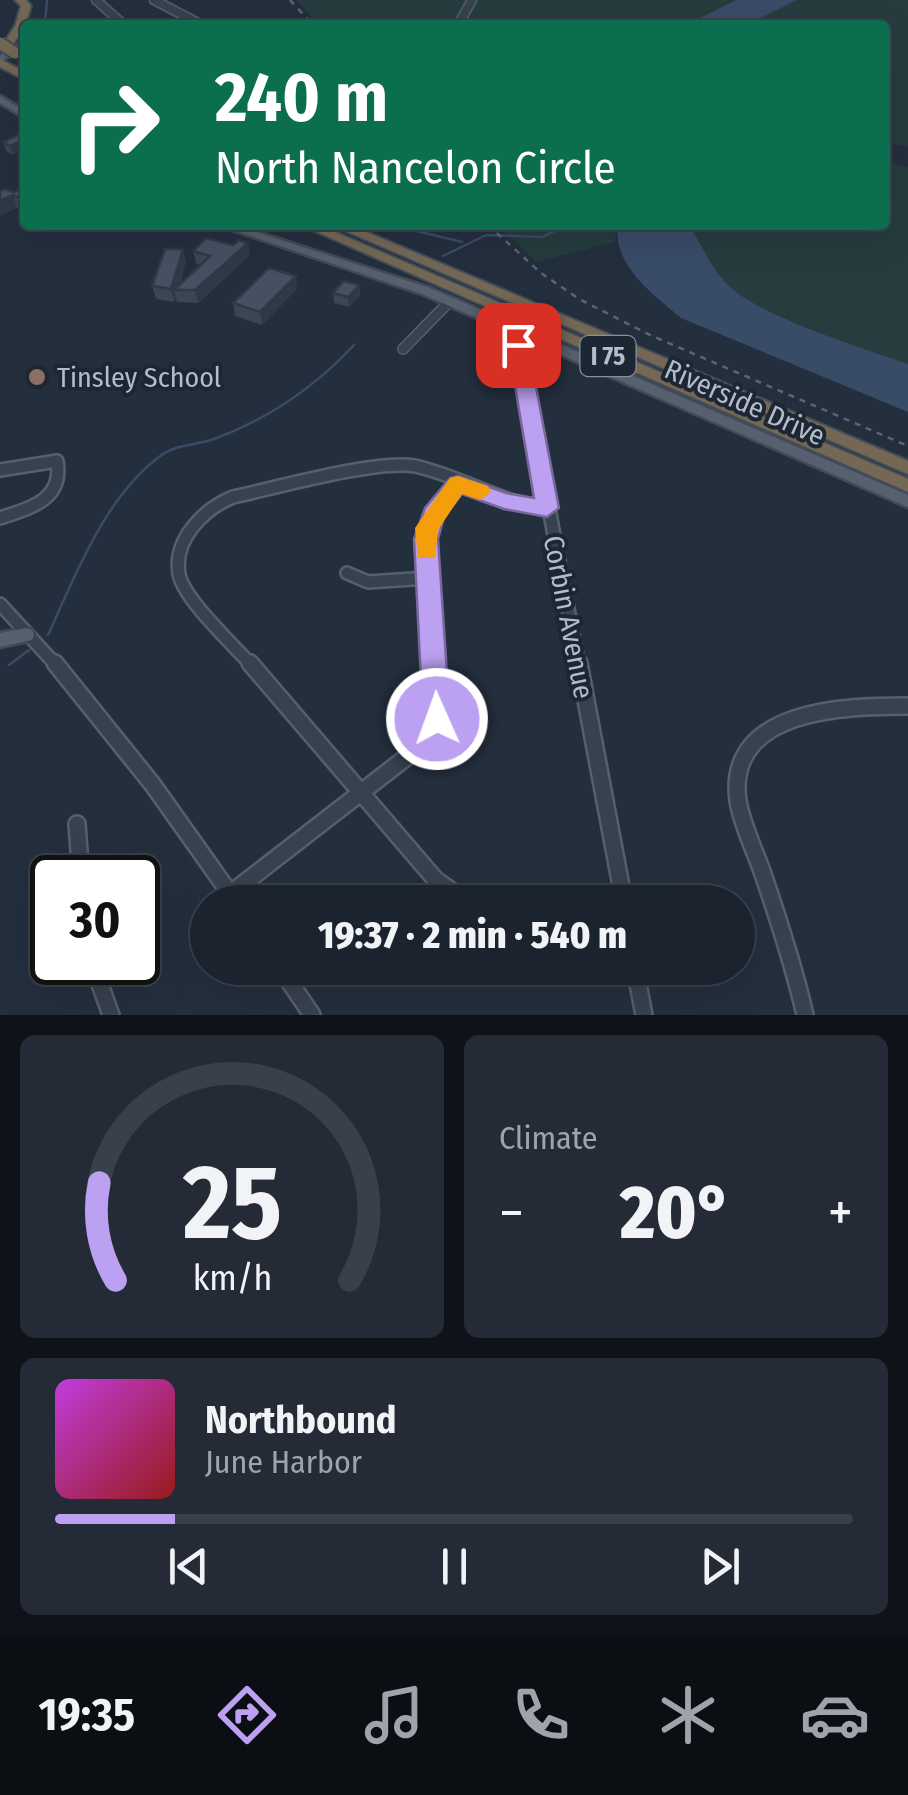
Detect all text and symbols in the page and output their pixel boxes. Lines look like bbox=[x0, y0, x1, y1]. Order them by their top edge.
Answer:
text: 240 m bbox=[215, 56, 388, 140]
icon: right bbox=[50, 60, 180, 190]
text: North Nancelon Circle bbox=[215, 141, 616, 195]
pin bbox=[476, 303, 561, 388]
icon: arrive bbox=[491, 318, 546, 373]
road number: I 75 bbox=[580, 336, 636, 376]
street label: Riverside Drive bbox=[660, 352, 830, 452]
place label: Tinsley School bbox=[57, 361, 221, 394]
marker: Tinsley School bbox=[26, 366, 48, 388]
street label: Corbin Avenue bbox=[537, 533, 601, 702]
position arrow bbox=[385, 667, 489, 771]
speed limit sign: 30 bbox=[30, 855, 160, 985]
text: 19:37 · 2 min · 540 m bbox=[318, 912, 627, 958]
text: Climate bbox=[499, 1119, 598, 1157]
text: 25 bbox=[181, 1141, 282, 1266]
text: 20° bbox=[620, 1168, 732, 1258]
text: − bbox=[499, 1180, 524, 1246]
text: + bbox=[828, 1180, 853, 1246]
text: km/h bbox=[192, 1257, 272, 1299]
text: Northbound bbox=[205, 1397, 397, 1443]
text: June Harbor bbox=[205, 1443, 362, 1481]
icon: previous bbox=[161, 1539, 216, 1594]
icon: pause bbox=[427, 1539, 482, 1594]
icon: next bbox=[693, 1539, 748, 1594]
icon: directions bbox=[212, 1680, 282, 1750]
icon: music bbox=[359, 1680, 429, 1750]
icon: phone bbox=[506, 1680, 576, 1750]
icon: climate bbox=[653, 1680, 723, 1750]
icon: car bbox=[800, 1680, 870, 1750]
text: 19:35 bbox=[38, 1688, 135, 1742]

